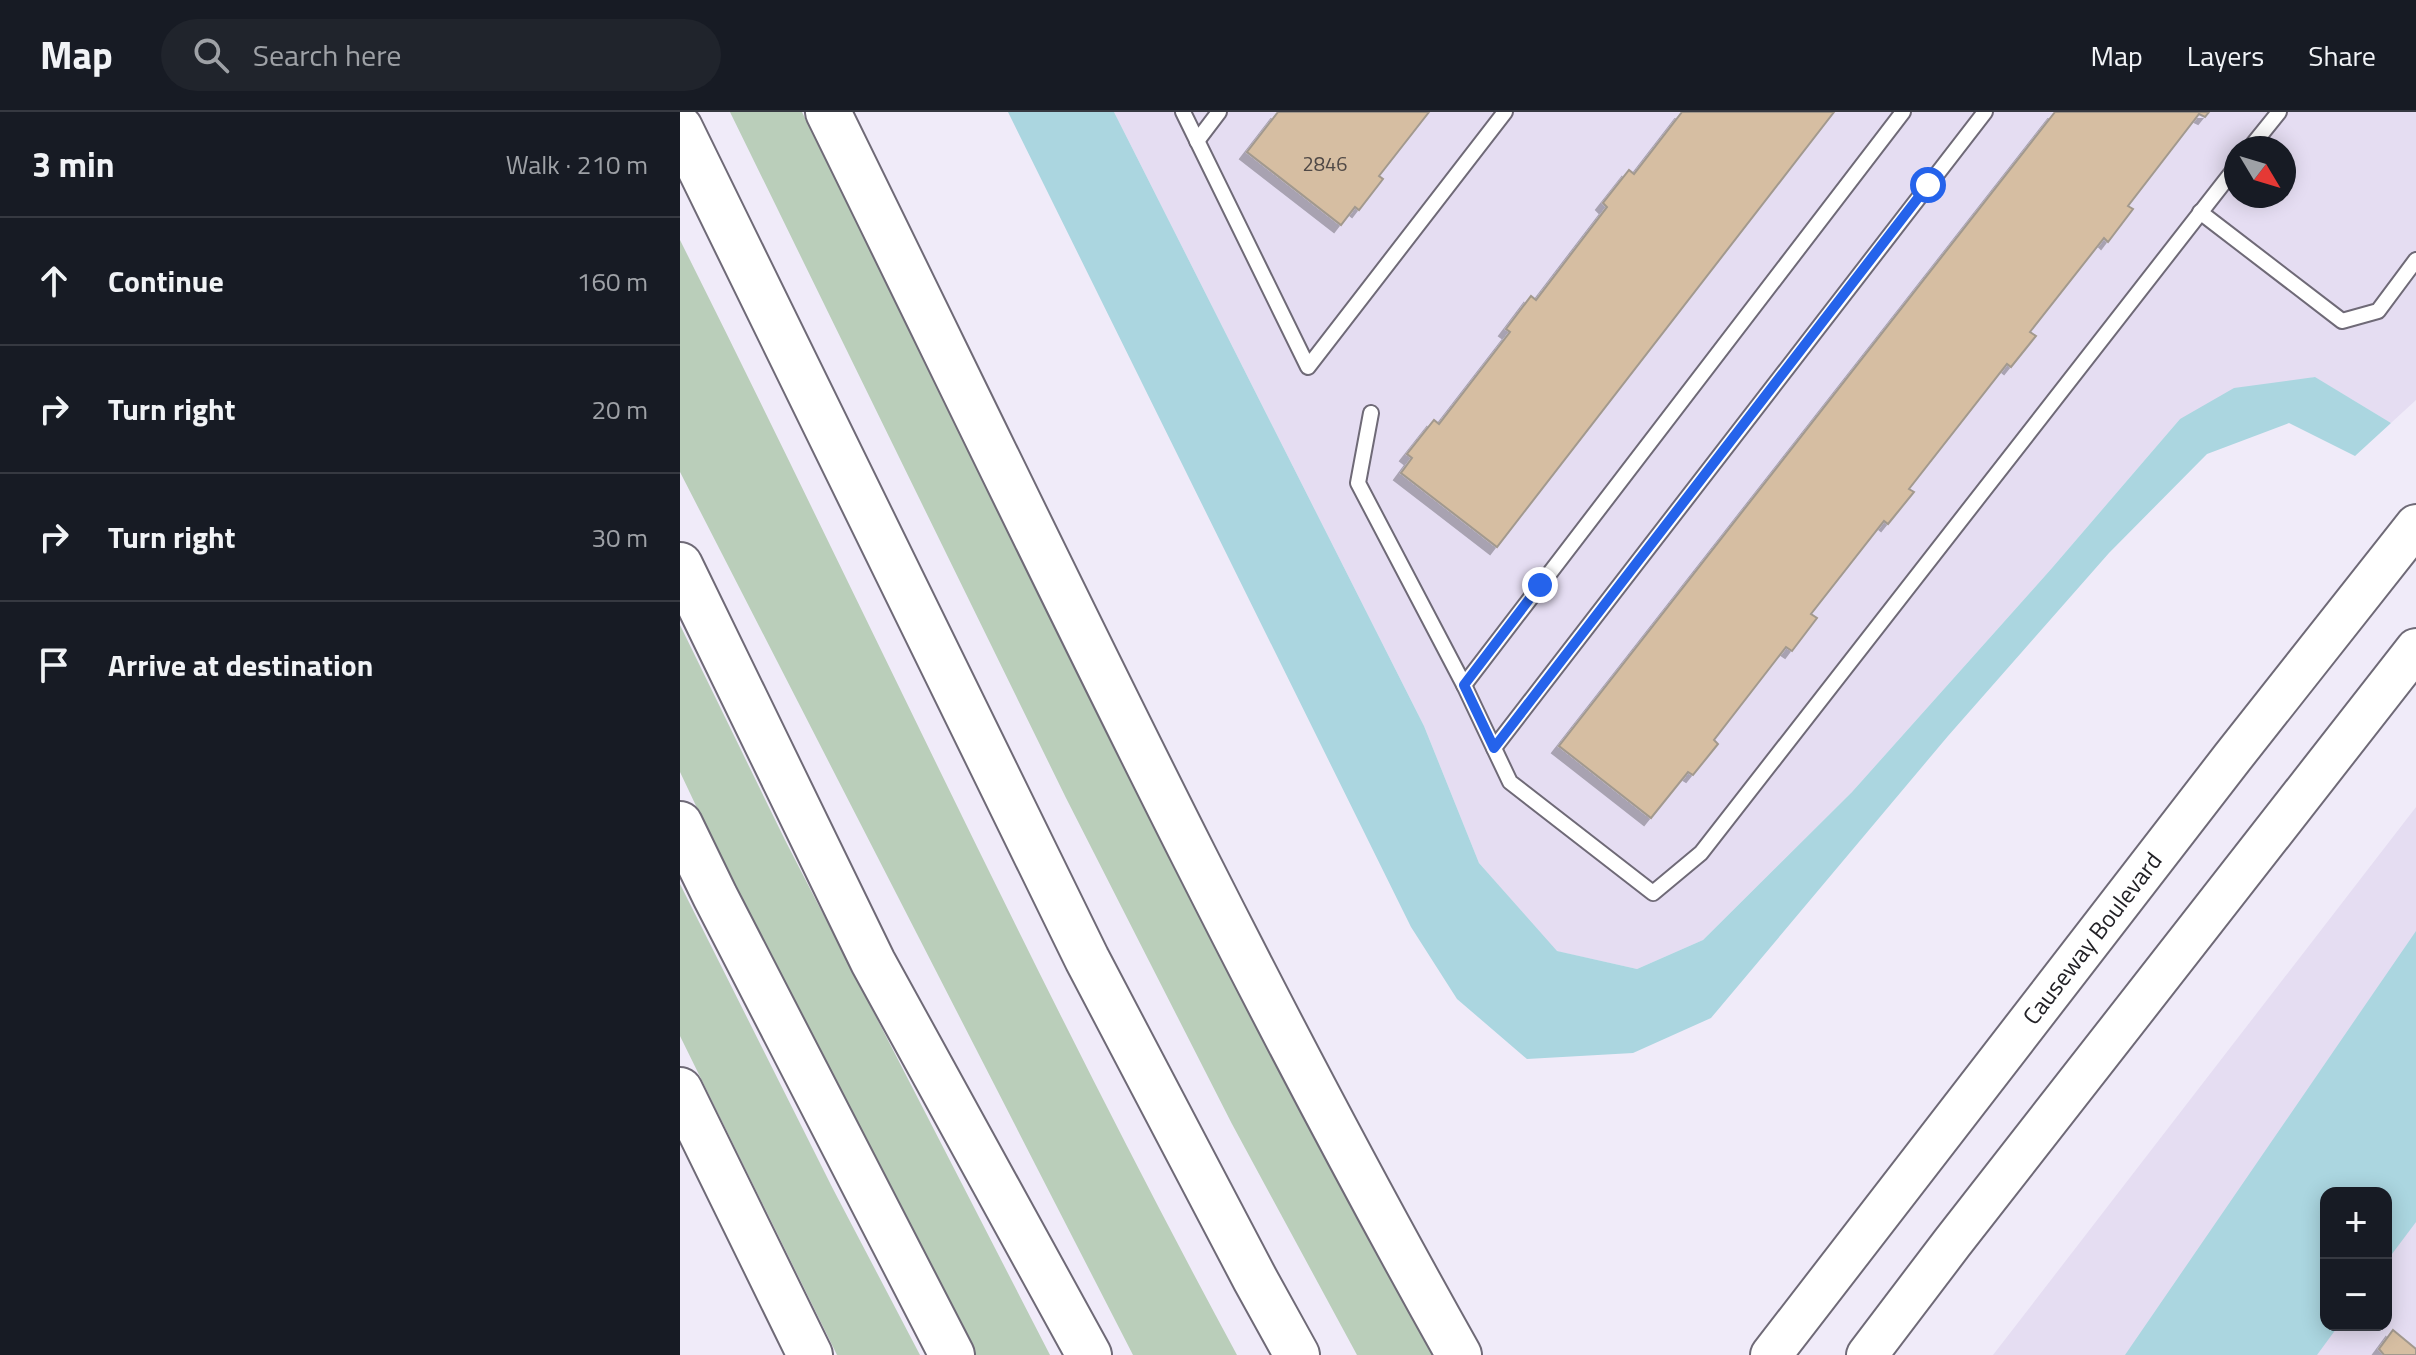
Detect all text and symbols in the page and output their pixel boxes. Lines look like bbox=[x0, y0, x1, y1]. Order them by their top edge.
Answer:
search box bbox=[161, 19, 721, 91]
text: Map bbox=[40, 26, 113, 84]
text: Search here bbox=[253, 32, 402, 78]
icon: search bbox=[189, 33, 233, 77]
text: Map bbox=[2090, 34, 2143, 77]
text: Layers bbox=[2187, 34, 2264, 77]
text: Share bbox=[2308, 34, 2376, 77]
north arrow bbox=[2224, 136, 2296, 208]
text: 3 min bbox=[32, 138, 115, 190]
text: Walk · 210 m bbox=[506, 145, 648, 184]
house number: 2846 bbox=[1303, 148, 1347, 179]
route start bbox=[1910, 167, 1946, 203]
text: Continue bbox=[108, 258, 224, 304]
icon: ahead bbox=[32, 259, 76, 303]
text: 160 m bbox=[577, 262, 648, 301]
text: Turn right bbox=[108, 386, 236, 432]
icon: right bbox=[32, 387, 76, 431]
text: 20 m bbox=[591, 390, 648, 429]
text: Turn right bbox=[108, 514, 236, 560]
icon: right bbox=[32, 515, 76, 559]
text: 30 m bbox=[591, 518, 648, 557]
route end bbox=[1522, 567, 1558, 603]
text: Arrive at destination bbox=[108, 642, 373, 688]
icon: arrive bbox=[32, 643, 76, 687]
street label: Causeway Boulevard bbox=[2013, 844, 2170, 1032]
map controls bbox=[2320, 1187, 2392, 1331]
button: + bbox=[2320, 1187, 2392, 1259]
button: − bbox=[2320, 1259, 2392, 1331]

